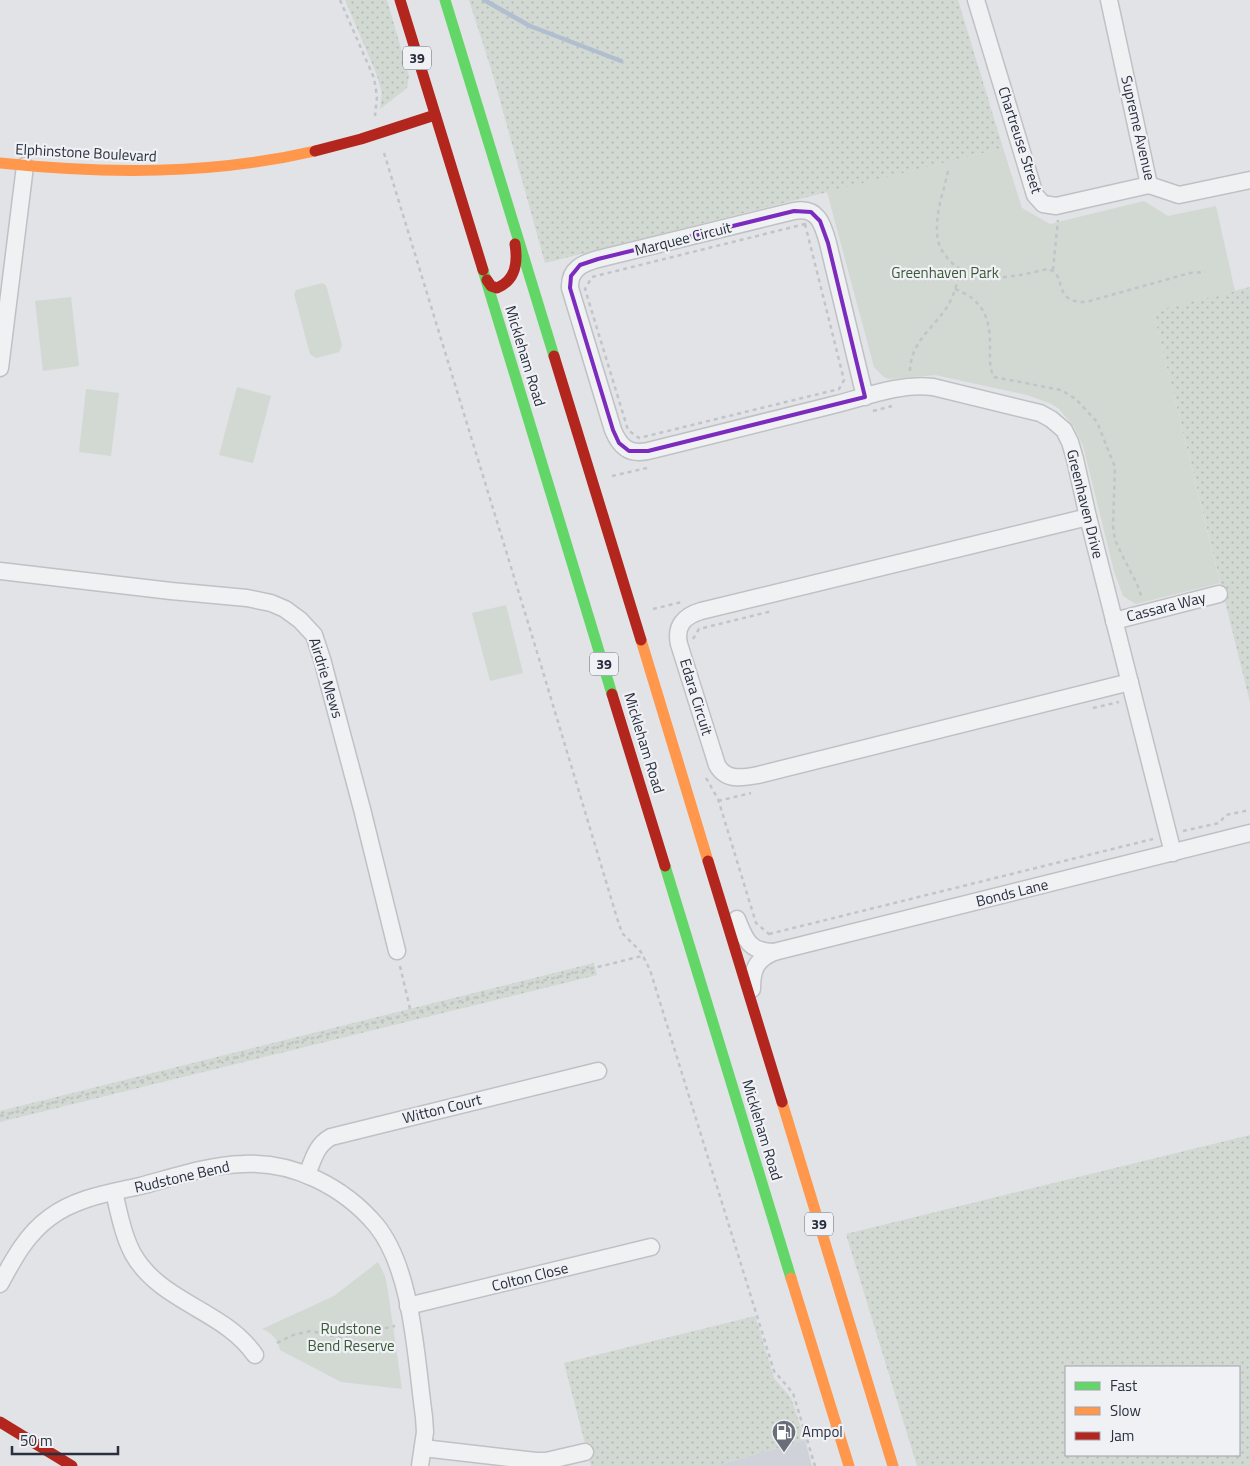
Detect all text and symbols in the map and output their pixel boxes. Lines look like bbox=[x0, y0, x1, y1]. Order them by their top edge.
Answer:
road number: 39 bbox=[403, 46, 431, 70]
street label: Supreme Avenue bbox=[1115, 73, 1162, 183]
street label: Chartreuse Street bbox=[992, 83, 1049, 197]
street label: Elphinstone Boulevard bbox=[15, 137, 157, 168]
street label: Marquee Circuit bbox=[632, 215, 734, 262]
park label: Greenhaven Park bbox=[891, 261, 999, 284]
street label: Mickleham Road bbox=[499, 303, 552, 409]
street label: Greenhaven Drive bbox=[1061, 447, 1110, 561]
street label: Cassara Way bbox=[1124, 586, 1208, 627]
street label: Airdrie Mews bbox=[303, 635, 350, 721]
road number: 39 bbox=[590, 652, 618, 676]
street label: Edara Circuit bbox=[674, 656, 719, 739]
street label: Mickleham Road bbox=[618, 690, 671, 796]
street label: Bonds Lane bbox=[973, 872, 1050, 913]
street label: Mickleham Road bbox=[736, 1077, 789, 1183]
street label: Witton Court bbox=[400, 1087, 485, 1129]
street label: Rudstone Bend bbox=[132, 1154, 232, 1199]
road number: 39 bbox=[805, 1212, 833, 1236]
street label: Colton Close bbox=[489, 1256, 571, 1297]
park label: Rudstone Bend Reserve bbox=[307, 1317, 395, 1357]
legend bbox=[1065, 1366, 1240, 1456]
text: Fast bbox=[1110, 1374, 1138, 1397]
text: Slow bbox=[1110, 1399, 1141, 1422]
fuel station icon: Ampol bbox=[771, 1419, 797, 1453]
place label: Ampol bbox=[802, 1420, 843, 1443]
scale bar bbox=[12, 1424, 119, 1456]
text: Jam bbox=[1110, 1424, 1134, 1447]
text: 50 m bbox=[20, 1429, 53, 1452]

